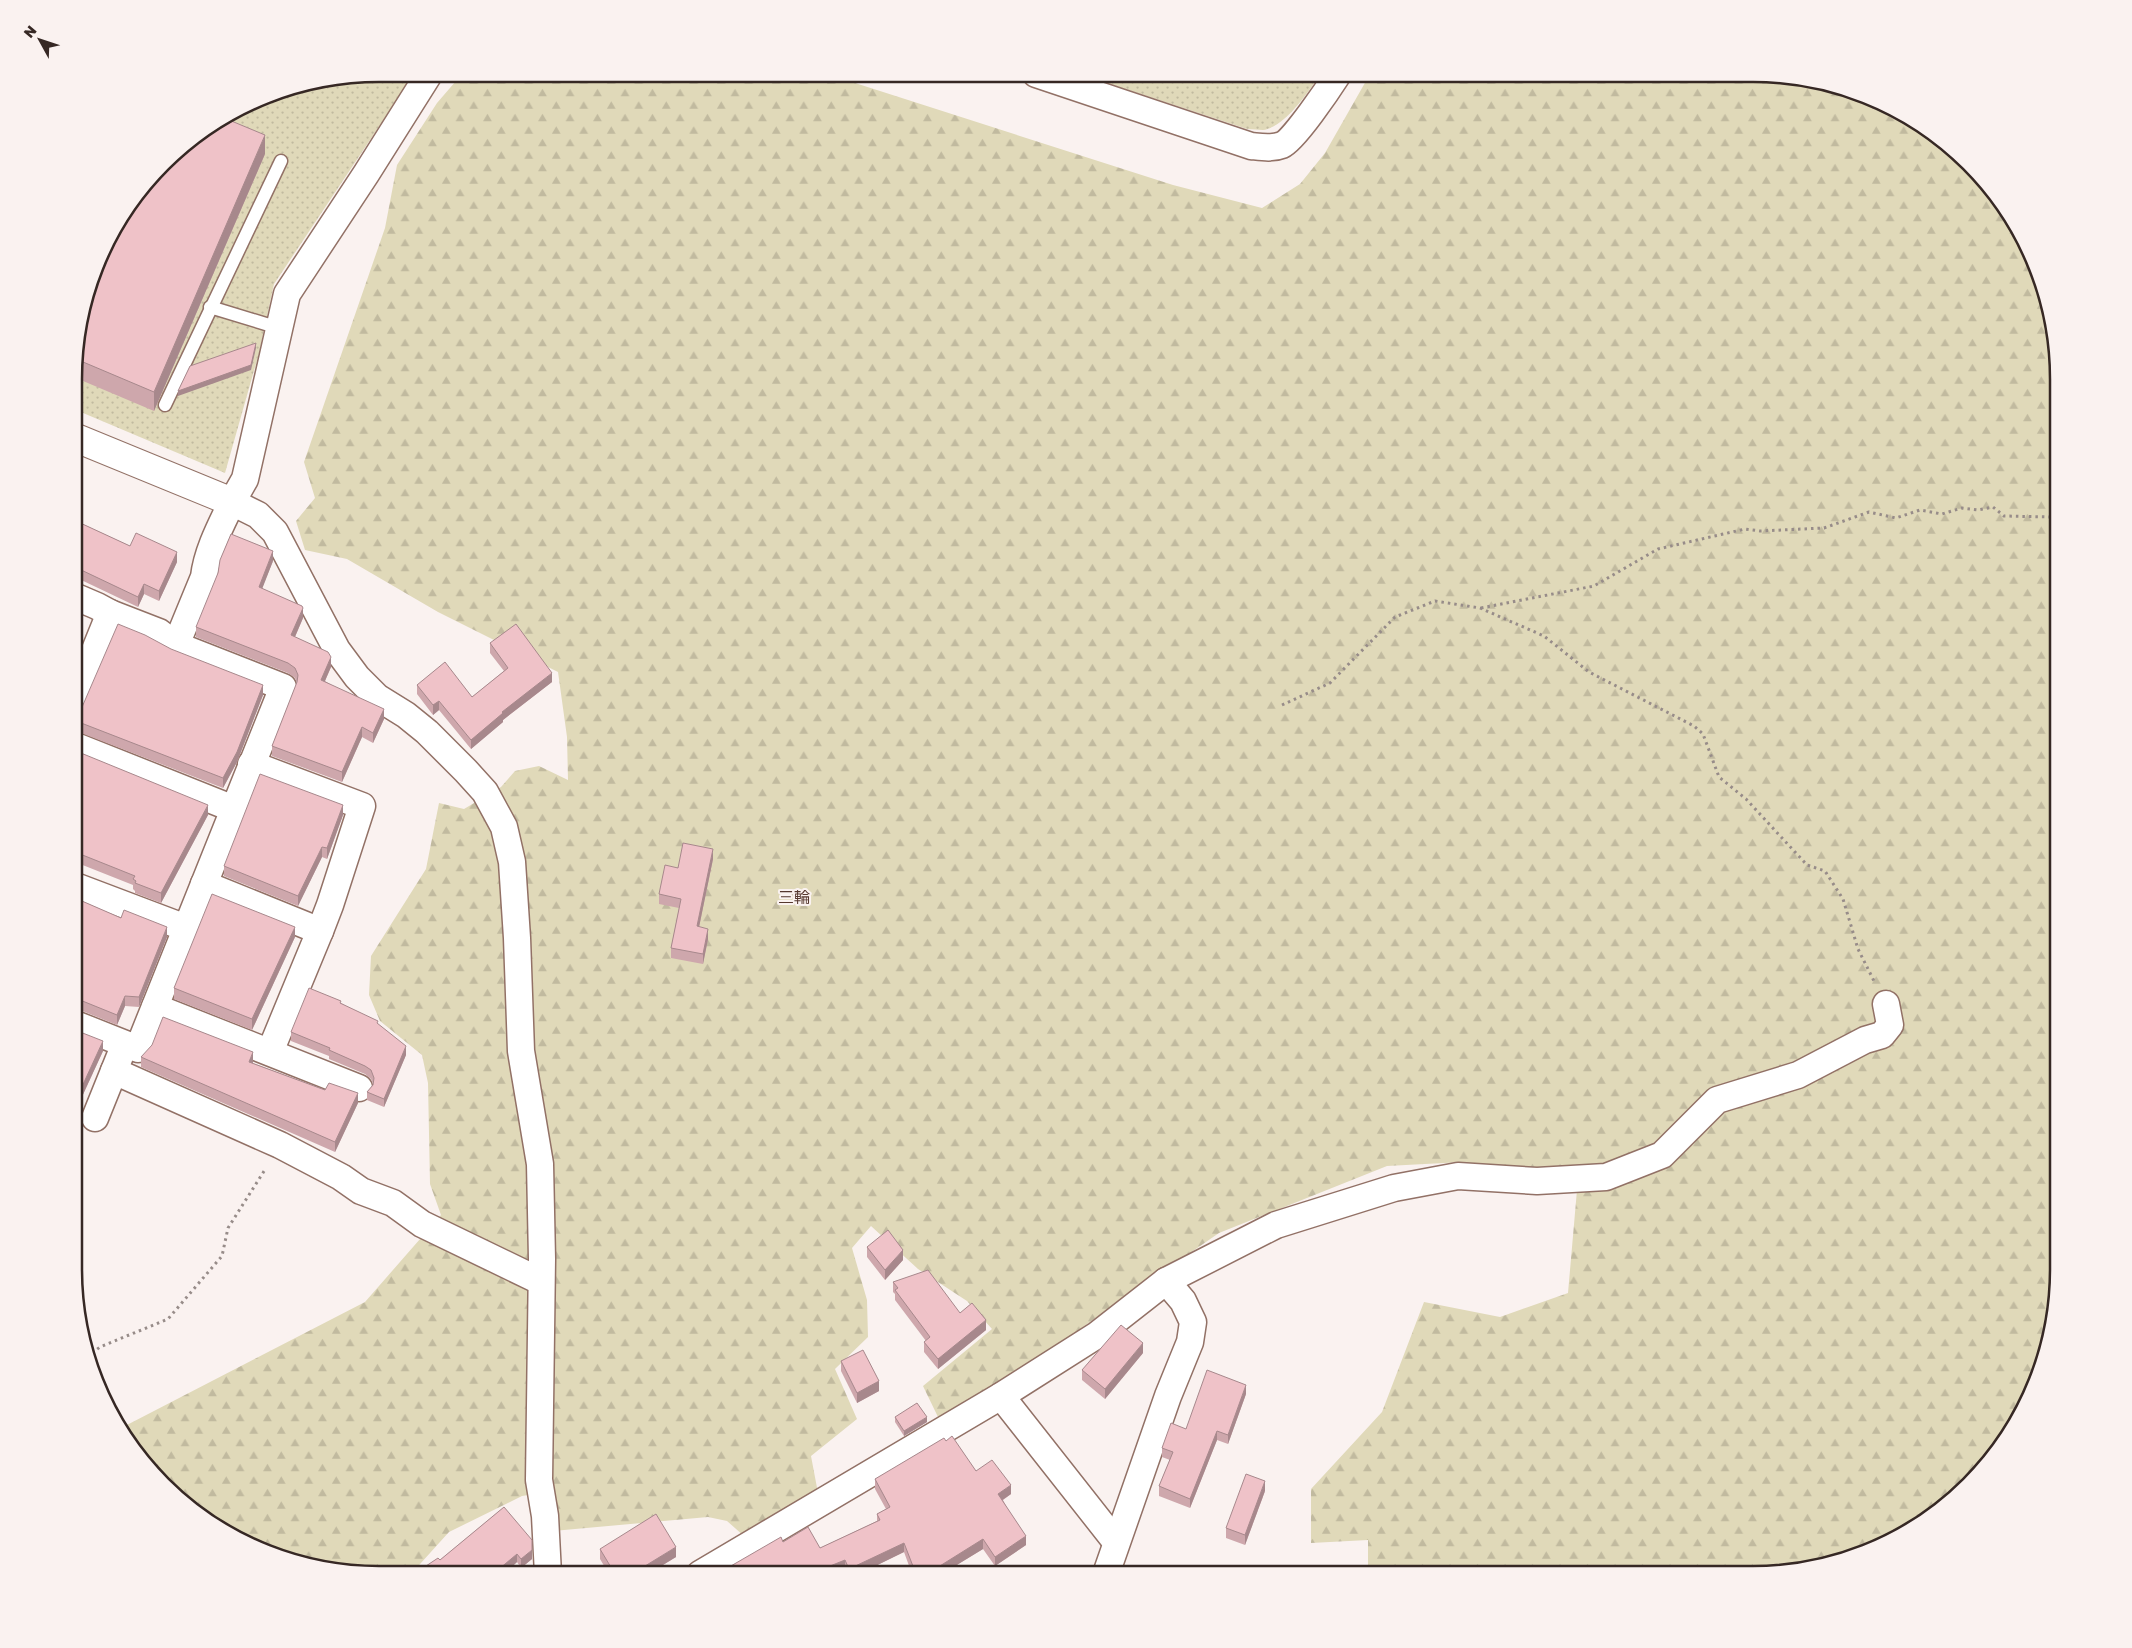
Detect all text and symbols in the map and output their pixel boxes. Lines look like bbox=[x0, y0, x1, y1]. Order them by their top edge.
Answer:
north arrow bbox=[15, 15, 65, 65]
text: N bbox=[20, 22, 40, 41]
district label: 三輪 bbox=[778, 887, 810, 907]

